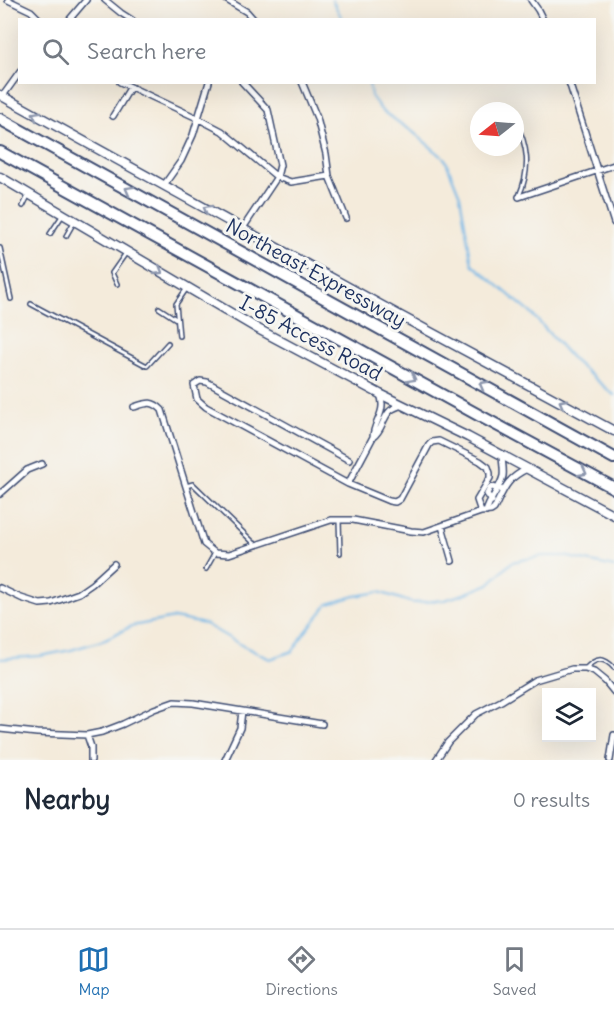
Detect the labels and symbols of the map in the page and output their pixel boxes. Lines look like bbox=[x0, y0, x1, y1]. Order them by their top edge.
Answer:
north arrow bbox=[470, 102, 524, 156]
one-way arrow bbox=[32, 111, 42, 122]
one-way arrow bbox=[124, 186, 135, 197]
one-way arrow bbox=[203, 205, 213, 216]
street label: Northeast Expressway bbox=[222, 213, 411, 332]
one-way arrow bbox=[153, 263, 163, 275]
street label: I-85 Access Road bbox=[236, 289, 387, 386]
one-way arrow bbox=[406, 371, 416, 382]
one-way arrow bbox=[479, 381, 489, 392]
one-way arrow bbox=[559, 399, 569, 410]
one-way arrow bbox=[577, 465, 587, 476]

